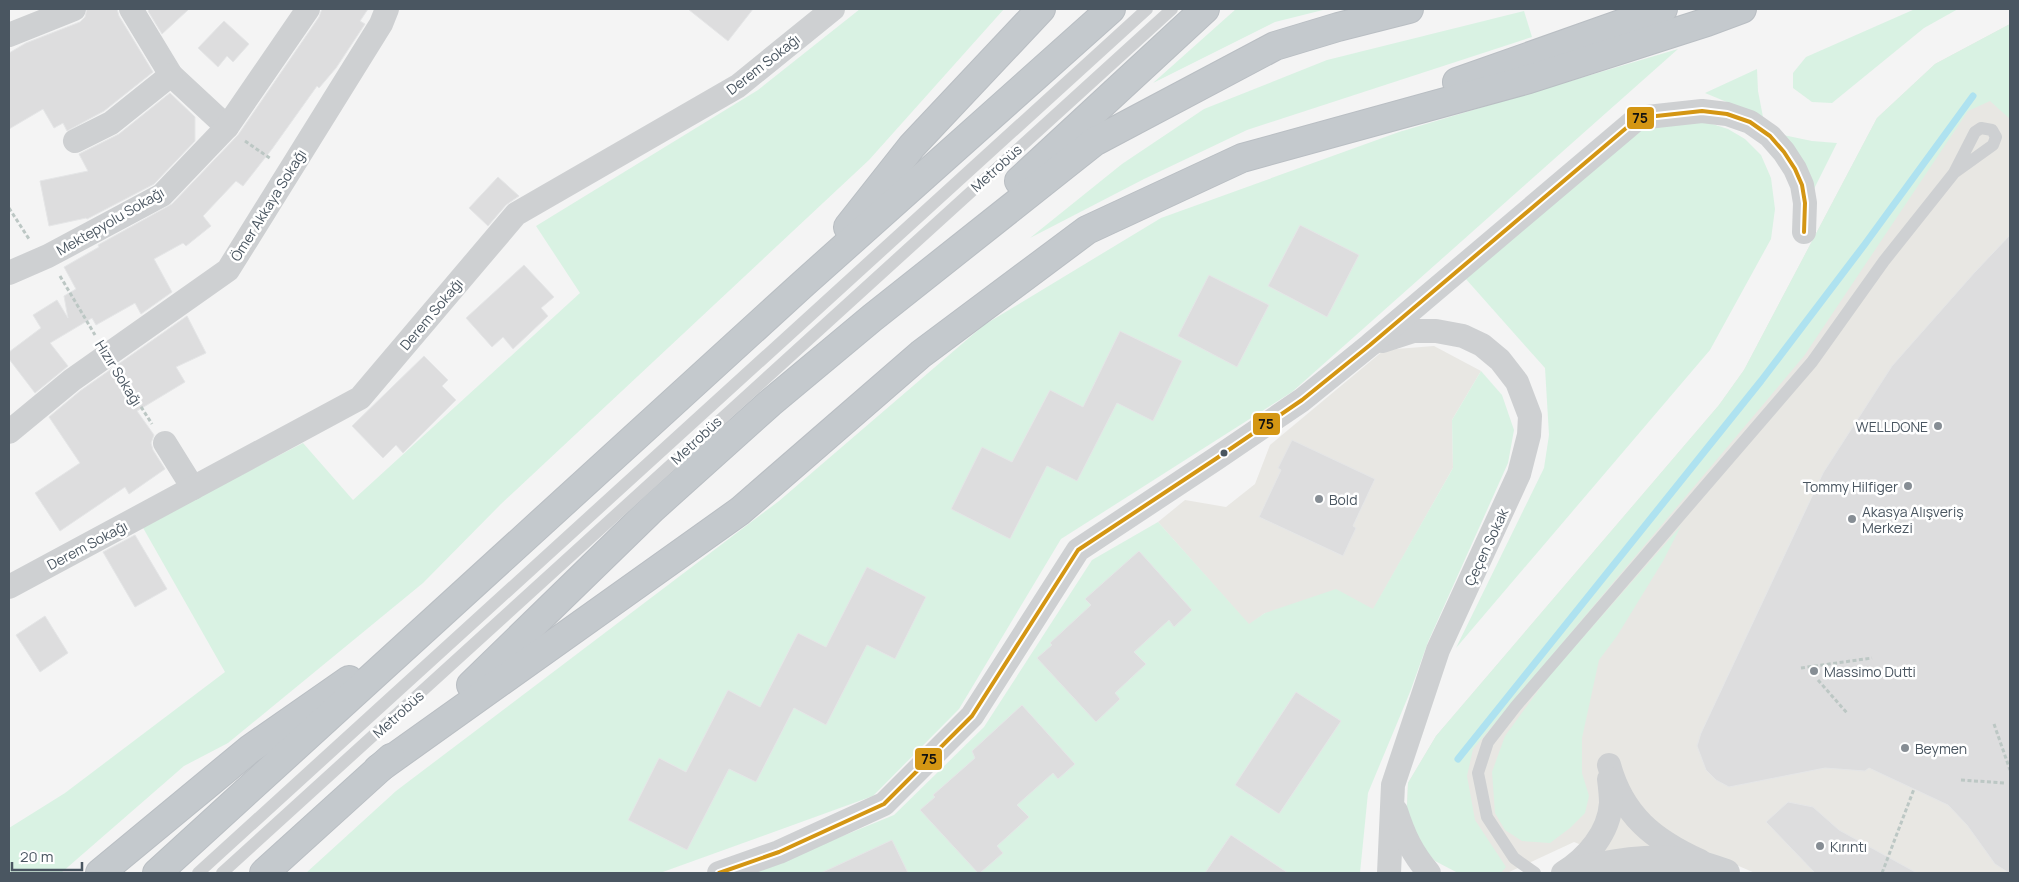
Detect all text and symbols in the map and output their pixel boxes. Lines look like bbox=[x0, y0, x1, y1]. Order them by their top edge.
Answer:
street label: Derem Sokağı bbox=[722, 29, 804, 99]
line badge: 75 bbox=[1626, 106, 1655, 130]
text: 75 bbox=[1632, 108, 1648, 127]
street label: Metrobüs bbox=[966, 140, 1026, 196]
street label: Ömer Akkaya Sokağı bbox=[226, 145, 310, 265]
street label: Mektepyolu Sokağı bbox=[53, 182, 167, 260]
street label: Derem Sokağı bbox=[395, 274, 467, 354]
street label: Hızır Sokağı bbox=[91, 336, 147, 410]
street label: Metrobüs bbox=[667, 412, 725, 468]
line badge: 75 bbox=[1252, 412, 1281, 436]
text: 75 bbox=[1258, 414, 1274, 433]
place label: WELLDONE bbox=[1856, 417, 1928, 436]
marker: WELLDONE bbox=[1932, 420, 1944, 432]
unlabelled marker bbox=[1219, 448, 1229, 458]
place label: Tommy Hilfiger bbox=[1803, 477, 1898, 496]
marker: Tommy Hilfiger bbox=[1902, 480, 1914, 492]
place label: Bold bbox=[1329, 490, 1357, 509]
marker: Bold bbox=[1313, 493, 1325, 505]
place label: Akasya Alışveriş Merkezi bbox=[1862, 502, 1964, 537]
street label: Çeçen Sokak bbox=[1460, 504, 1513, 589]
marker: Akasya Alışveriş Merkezi bbox=[1846, 513, 1858, 525]
street label: Derem Sokağı bbox=[44, 516, 130, 574]
place label: Massimo Dutti bbox=[1824, 662, 1916, 681]
marker: Massimo Dutti bbox=[1808, 665, 1820, 677]
street label: Metrobüs bbox=[368, 686, 428, 742]
place label: Beymen bbox=[1915, 739, 1967, 758]
marker: Beymen bbox=[1899, 742, 1911, 754]
line badge: 75 bbox=[914, 747, 943, 771]
text: 75 bbox=[921, 749, 937, 768]
place label: Kırıntı bbox=[1830, 837, 1867, 856]
scale bar bbox=[12, 840, 82, 872]
marker: Kırıntı bbox=[1814, 840, 1826, 852]
text: 20 m bbox=[20, 846, 53, 867]

